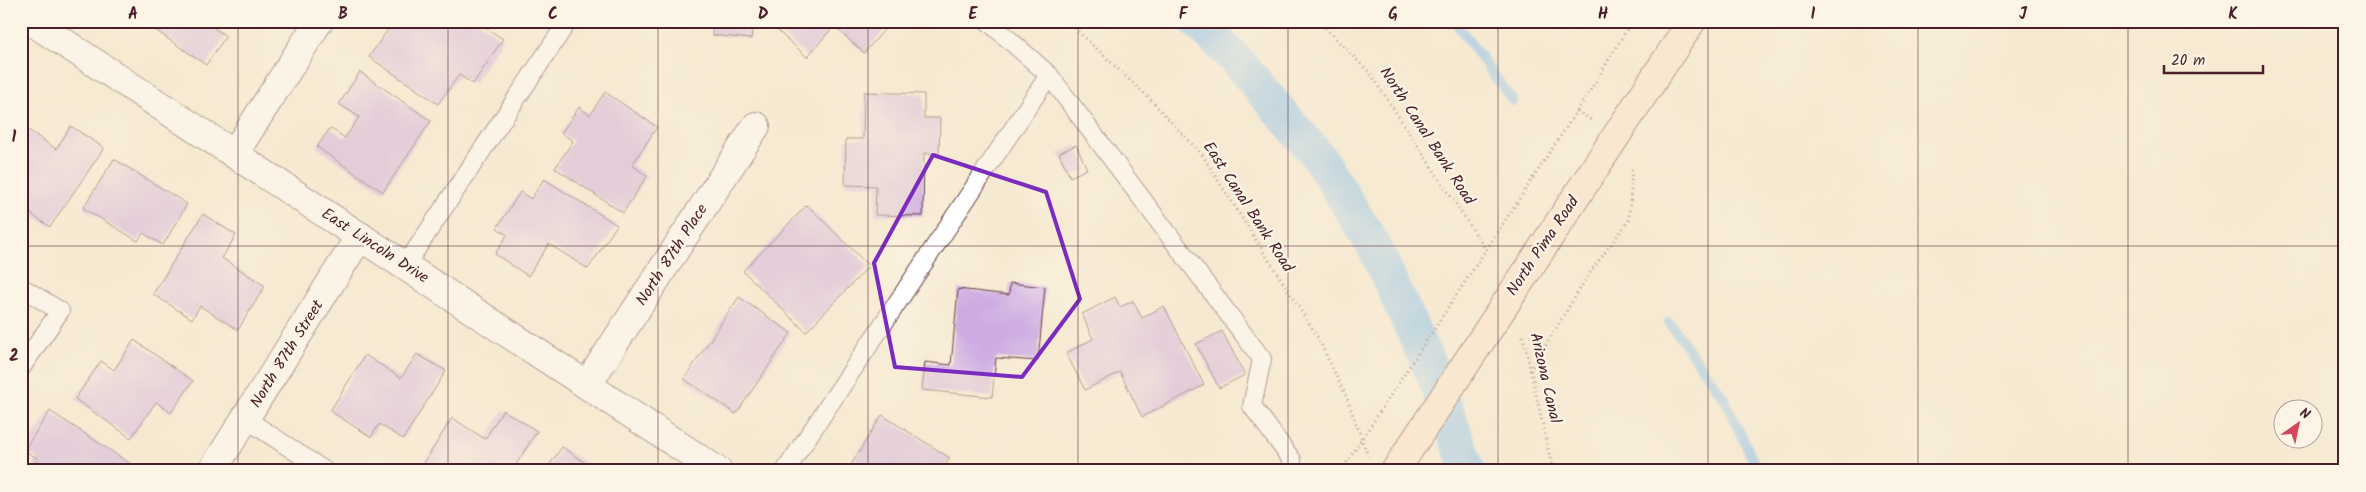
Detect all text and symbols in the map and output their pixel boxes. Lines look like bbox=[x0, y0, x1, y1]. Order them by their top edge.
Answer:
text: A bbox=[128, 2, 138, 27]
text: B bbox=[338, 2, 348, 27]
text: C bbox=[548, 2, 558, 27]
text: D bbox=[758, 2, 769, 27]
text: E bbox=[969, 2, 979, 27]
text: F bbox=[1179, 2, 1189, 27]
text: G bbox=[1388, 2, 1398, 27]
text: H bbox=[1598, 2, 1608, 27]
text: I bbox=[1811, 2, 1816, 27]
text: J bbox=[2019, 2, 2028, 27]
text: K bbox=[2228, 2, 2238, 27]
scale bar bbox=[2164, 42, 2262, 74]
text: 20 m bbox=[2171, 49, 2205, 73]
street label: North Canal Bank Road bbox=[1373, 62, 1482, 211]
text: 1 bbox=[12, 125, 17, 150]
street label: East Canal Bank Road bbox=[1196, 136, 1300, 278]
street label: North Pima Road bbox=[1500, 190, 1586, 301]
street label: North 87th Place bbox=[630, 199, 714, 311]
street label: East Lincoln Drive bbox=[316, 202, 434, 290]
street label: North 87th Street bbox=[244, 294, 331, 413]
street label: Arizona Canal bbox=[1522, 330, 1568, 426]
text: 2 bbox=[9, 344, 19, 369]
north arrow bbox=[2274, 400, 2324, 450]
text: N bbox=[2295, 402, 2314, 426]

